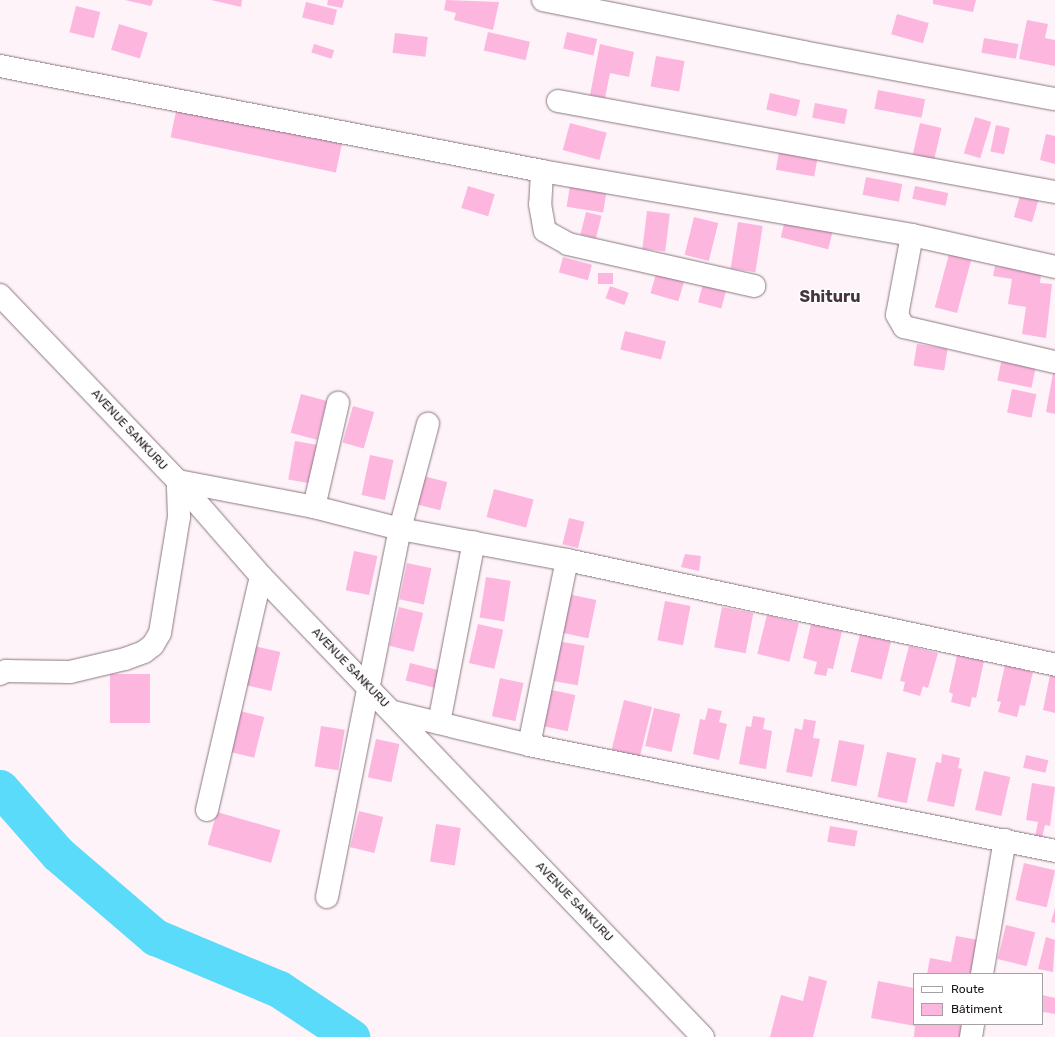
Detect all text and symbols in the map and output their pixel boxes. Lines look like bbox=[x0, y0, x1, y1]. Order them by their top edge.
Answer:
district label: Shituru bbox=[800, 287, 860, 307]
street label: AVENUE SANKURU bbox=[88, 387, 170, 473]
street label: AVENUE SANKURU bbox=[308, 625, 392, 711]
street label: AVENUE SANKURU bbox=[532, 859, 616, 945]
legend bbox=[913, 973, 1043, 1025]
text: Route bbox=[951, 982, 984, 996]
text: Bâtiment bbox=[951, 1002, 1002, 1016]

